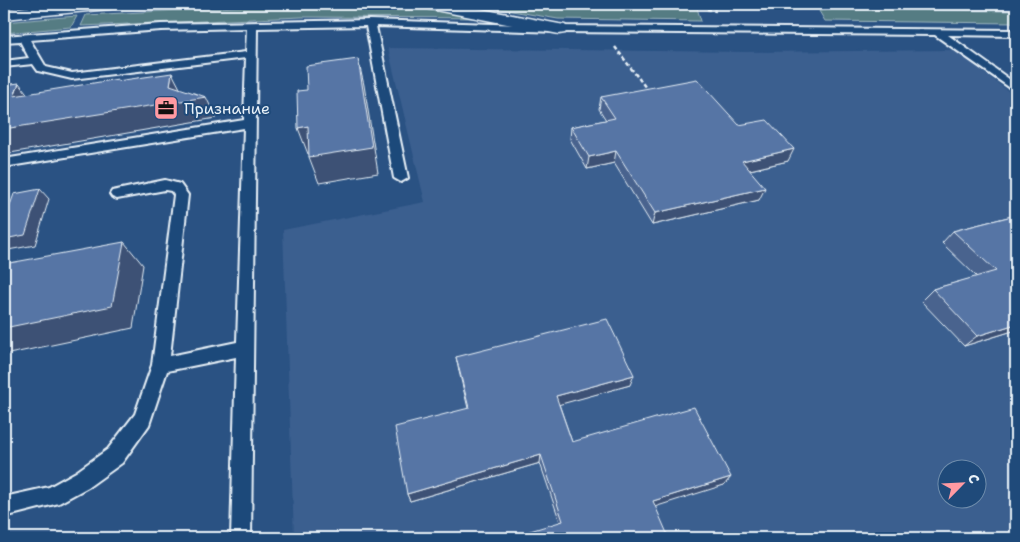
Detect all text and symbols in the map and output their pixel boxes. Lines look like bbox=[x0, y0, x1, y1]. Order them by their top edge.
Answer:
office icon: Признание bbox=[153, 95, 179, 121]
place label: Признание bbox=[184, 98, 270, 119]
north arrow bbox=[938, 460, 988, 510]
text: С bbox=[964, 471, 984, 486]

